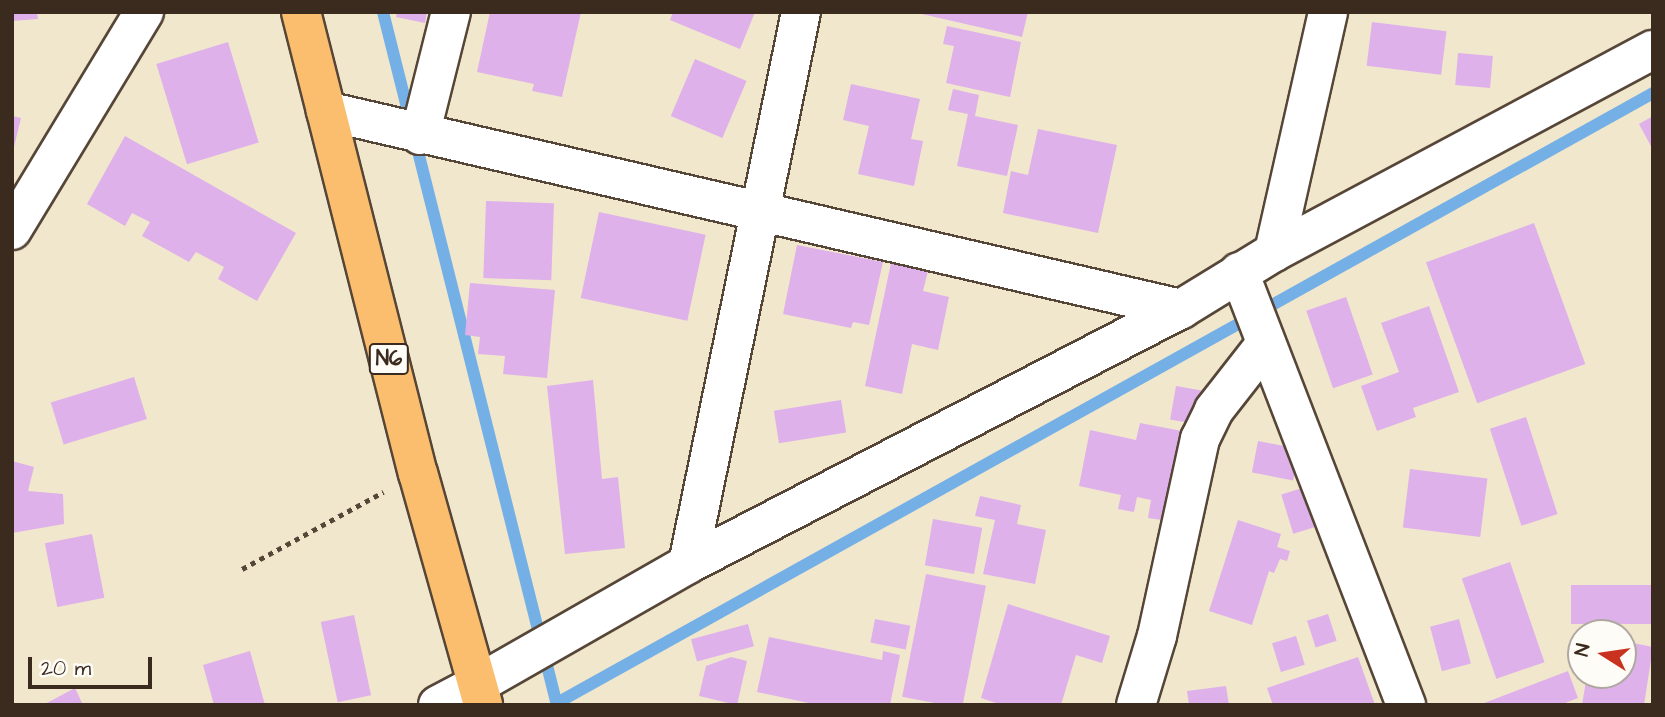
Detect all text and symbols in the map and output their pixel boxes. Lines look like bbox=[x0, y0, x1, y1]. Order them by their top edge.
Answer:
road number: N6 bbox=[368, 342, 410, 376]
north arrow bbox=[1567, 619, 1637, 689]
text: N bbox=[1568, 641, 1597, 659]
scale bar bbox=[32, 644, 156, 688]
text: 20 m bbox=[41, 654, 91, 683]

